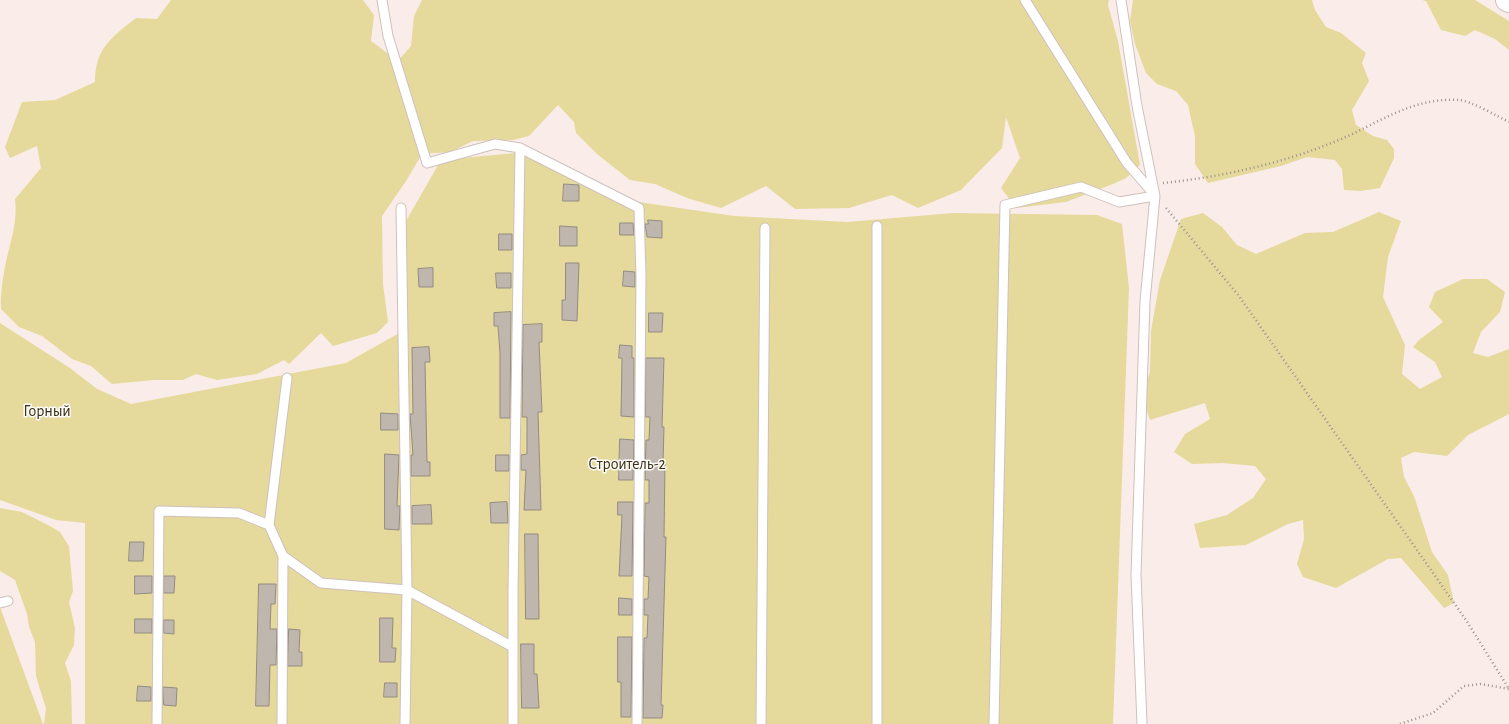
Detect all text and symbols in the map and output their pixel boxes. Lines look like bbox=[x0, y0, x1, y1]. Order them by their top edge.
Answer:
park label: Горный bbox=[23, 401, 71, 421]
park label: Строитель-2 bbox=[588, 454, 666, 474]

